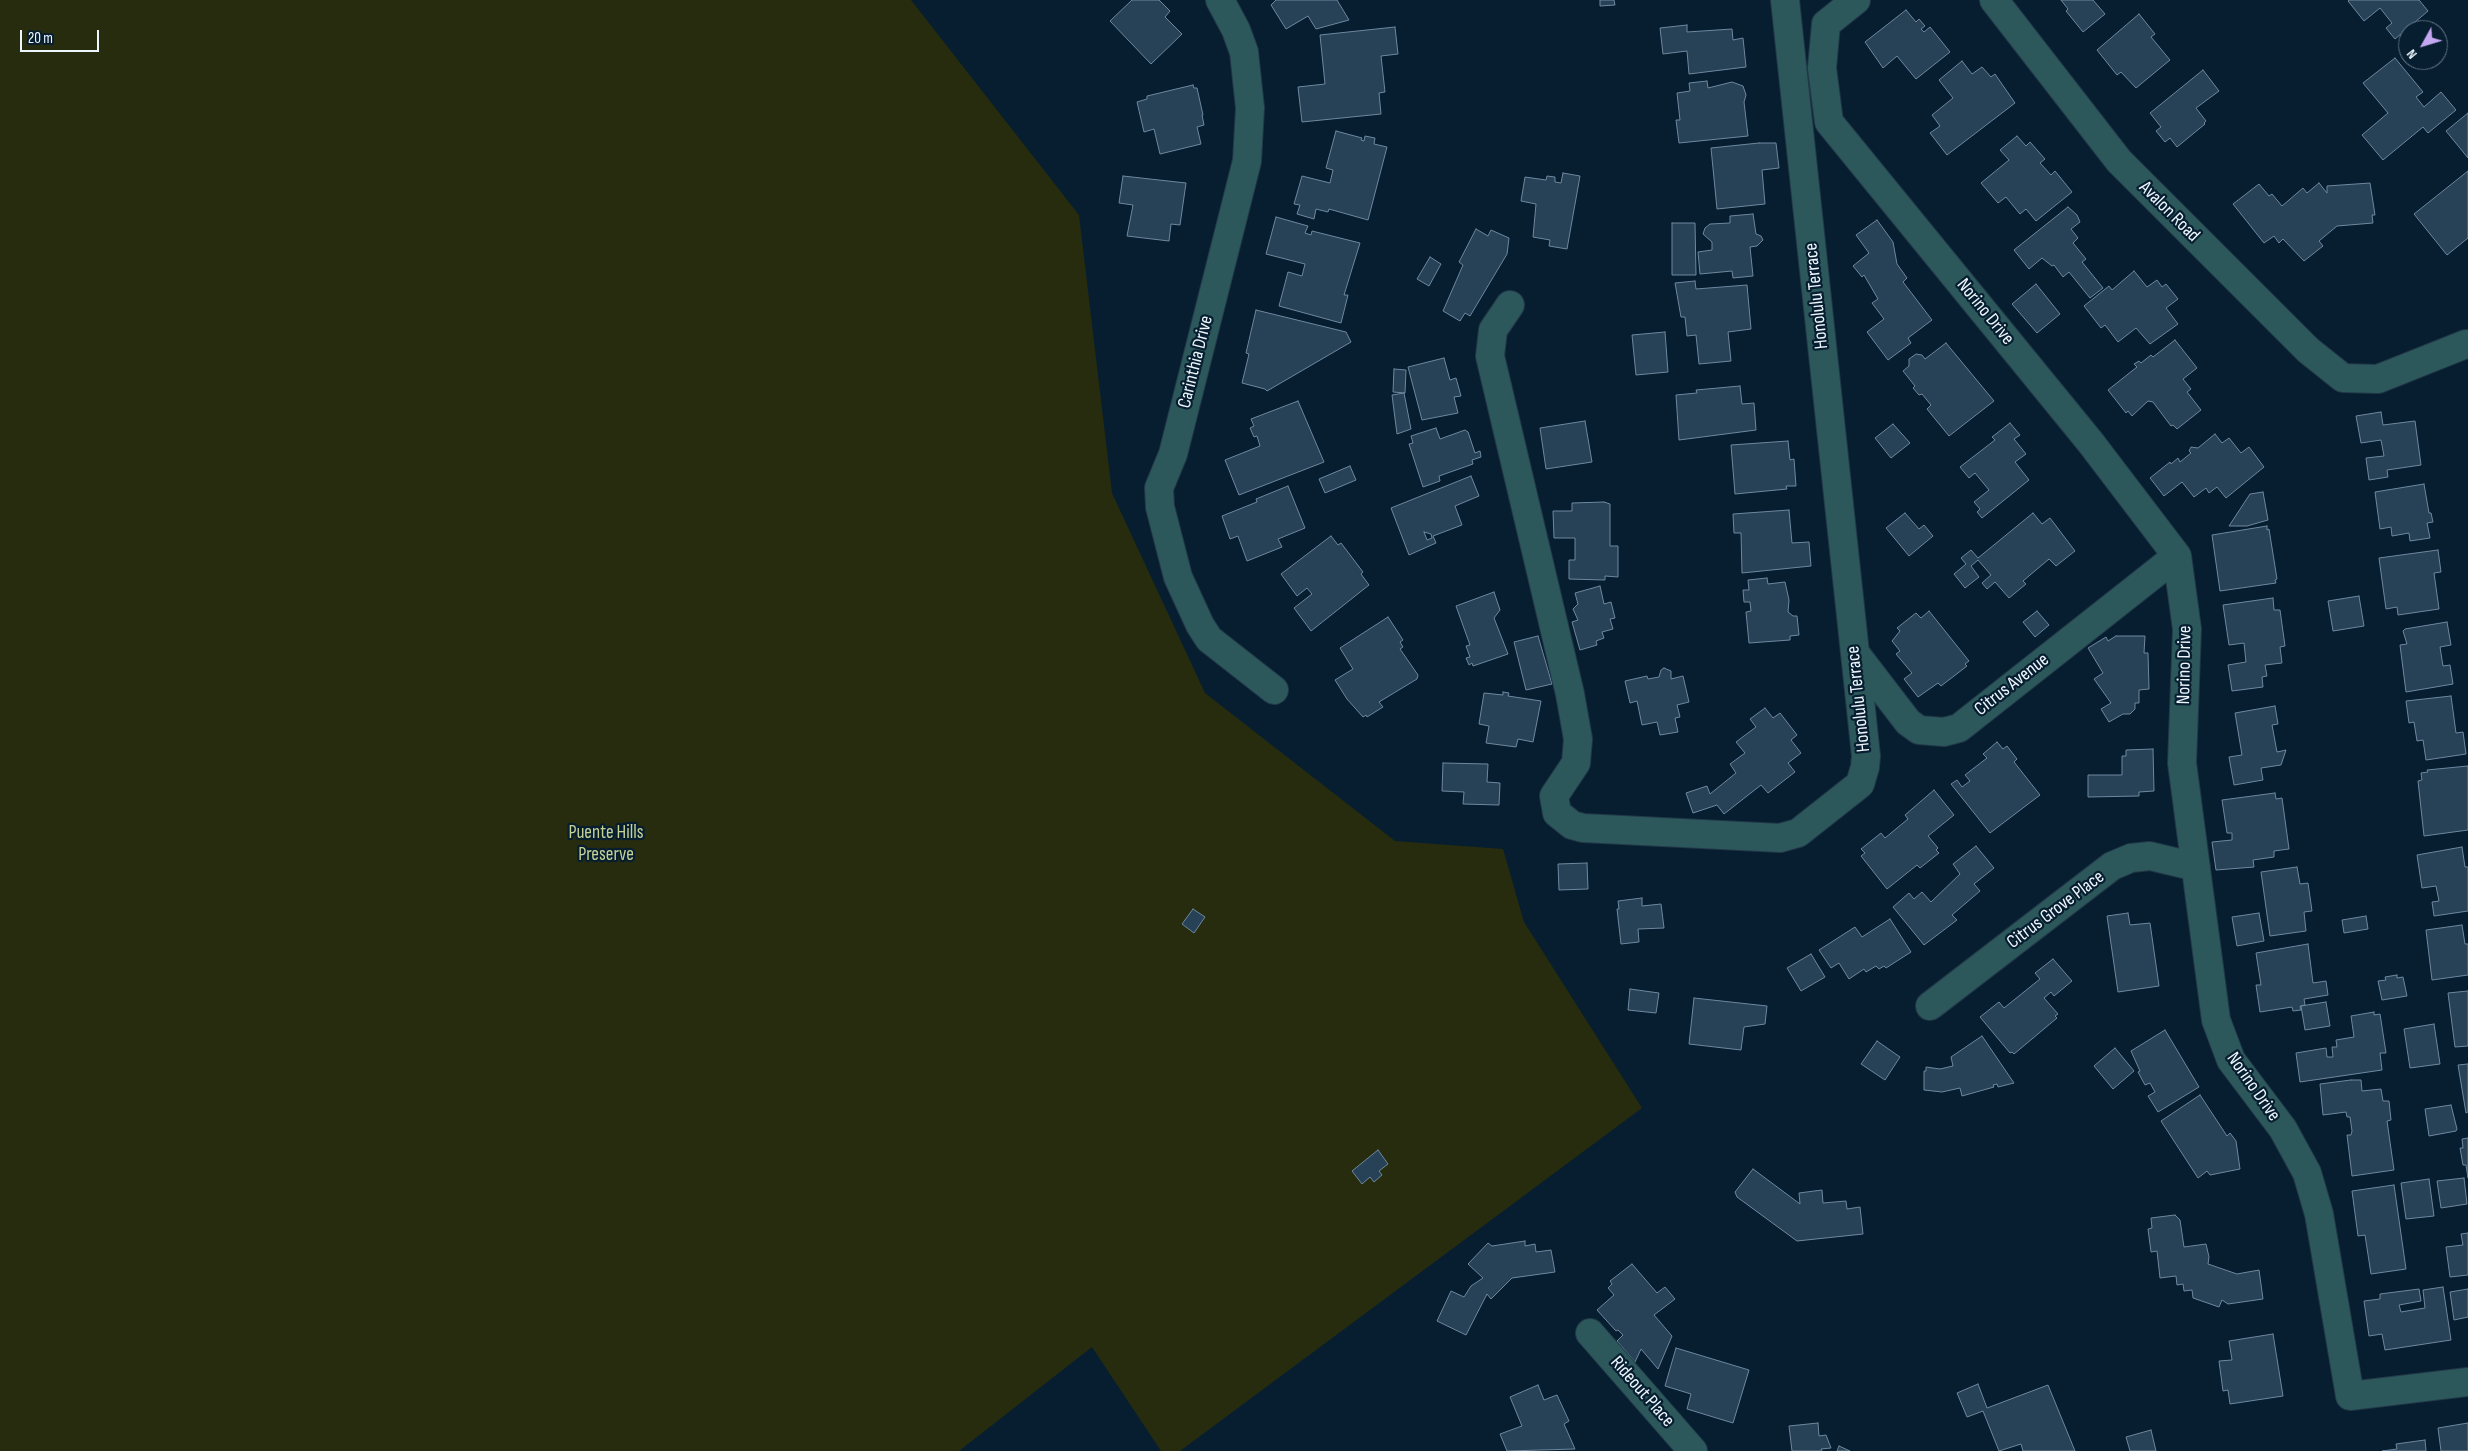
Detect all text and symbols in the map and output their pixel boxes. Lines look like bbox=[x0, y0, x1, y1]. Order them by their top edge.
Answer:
scale bar bbox=[22, 20, 101, 52]
north arrow bbox=[2398, 20, 2448, 70]
text: 20 m bbox=[28, 29, 53, 48]
text: N bbox=[2403, 46, 2421, 62]
street label: Avalon Road bbox=[2134, 177, 2204, 247]
street label: Honolulu Terrace bbox=[1800, 242, 1834, 350]
street label: Norino Drive bbox=[1951, 274, 2019, 350]
street label: Carinthia Drive bbox=[1174, 313, 1218, 411]
street label: Norino Drive bbox=[2173, 625, 2197, 705]
street label: Honolulu Terrace bbox=[1842, 645, 1876, 753]
street label: Citrus Avenue bbox=[1970, 649, 2054, 721]
park label: Puente Hills Preserve bbox=[568, 822, 644, 866]
street label: Citrus Grove Place bbox=[2003, 866, 2109, 954]
street label: Norino Drive bbox=[2221, 1048, 2285, 1126]
street label: Rideout Place bbox=[1605, 1352, 1679, 1432]

